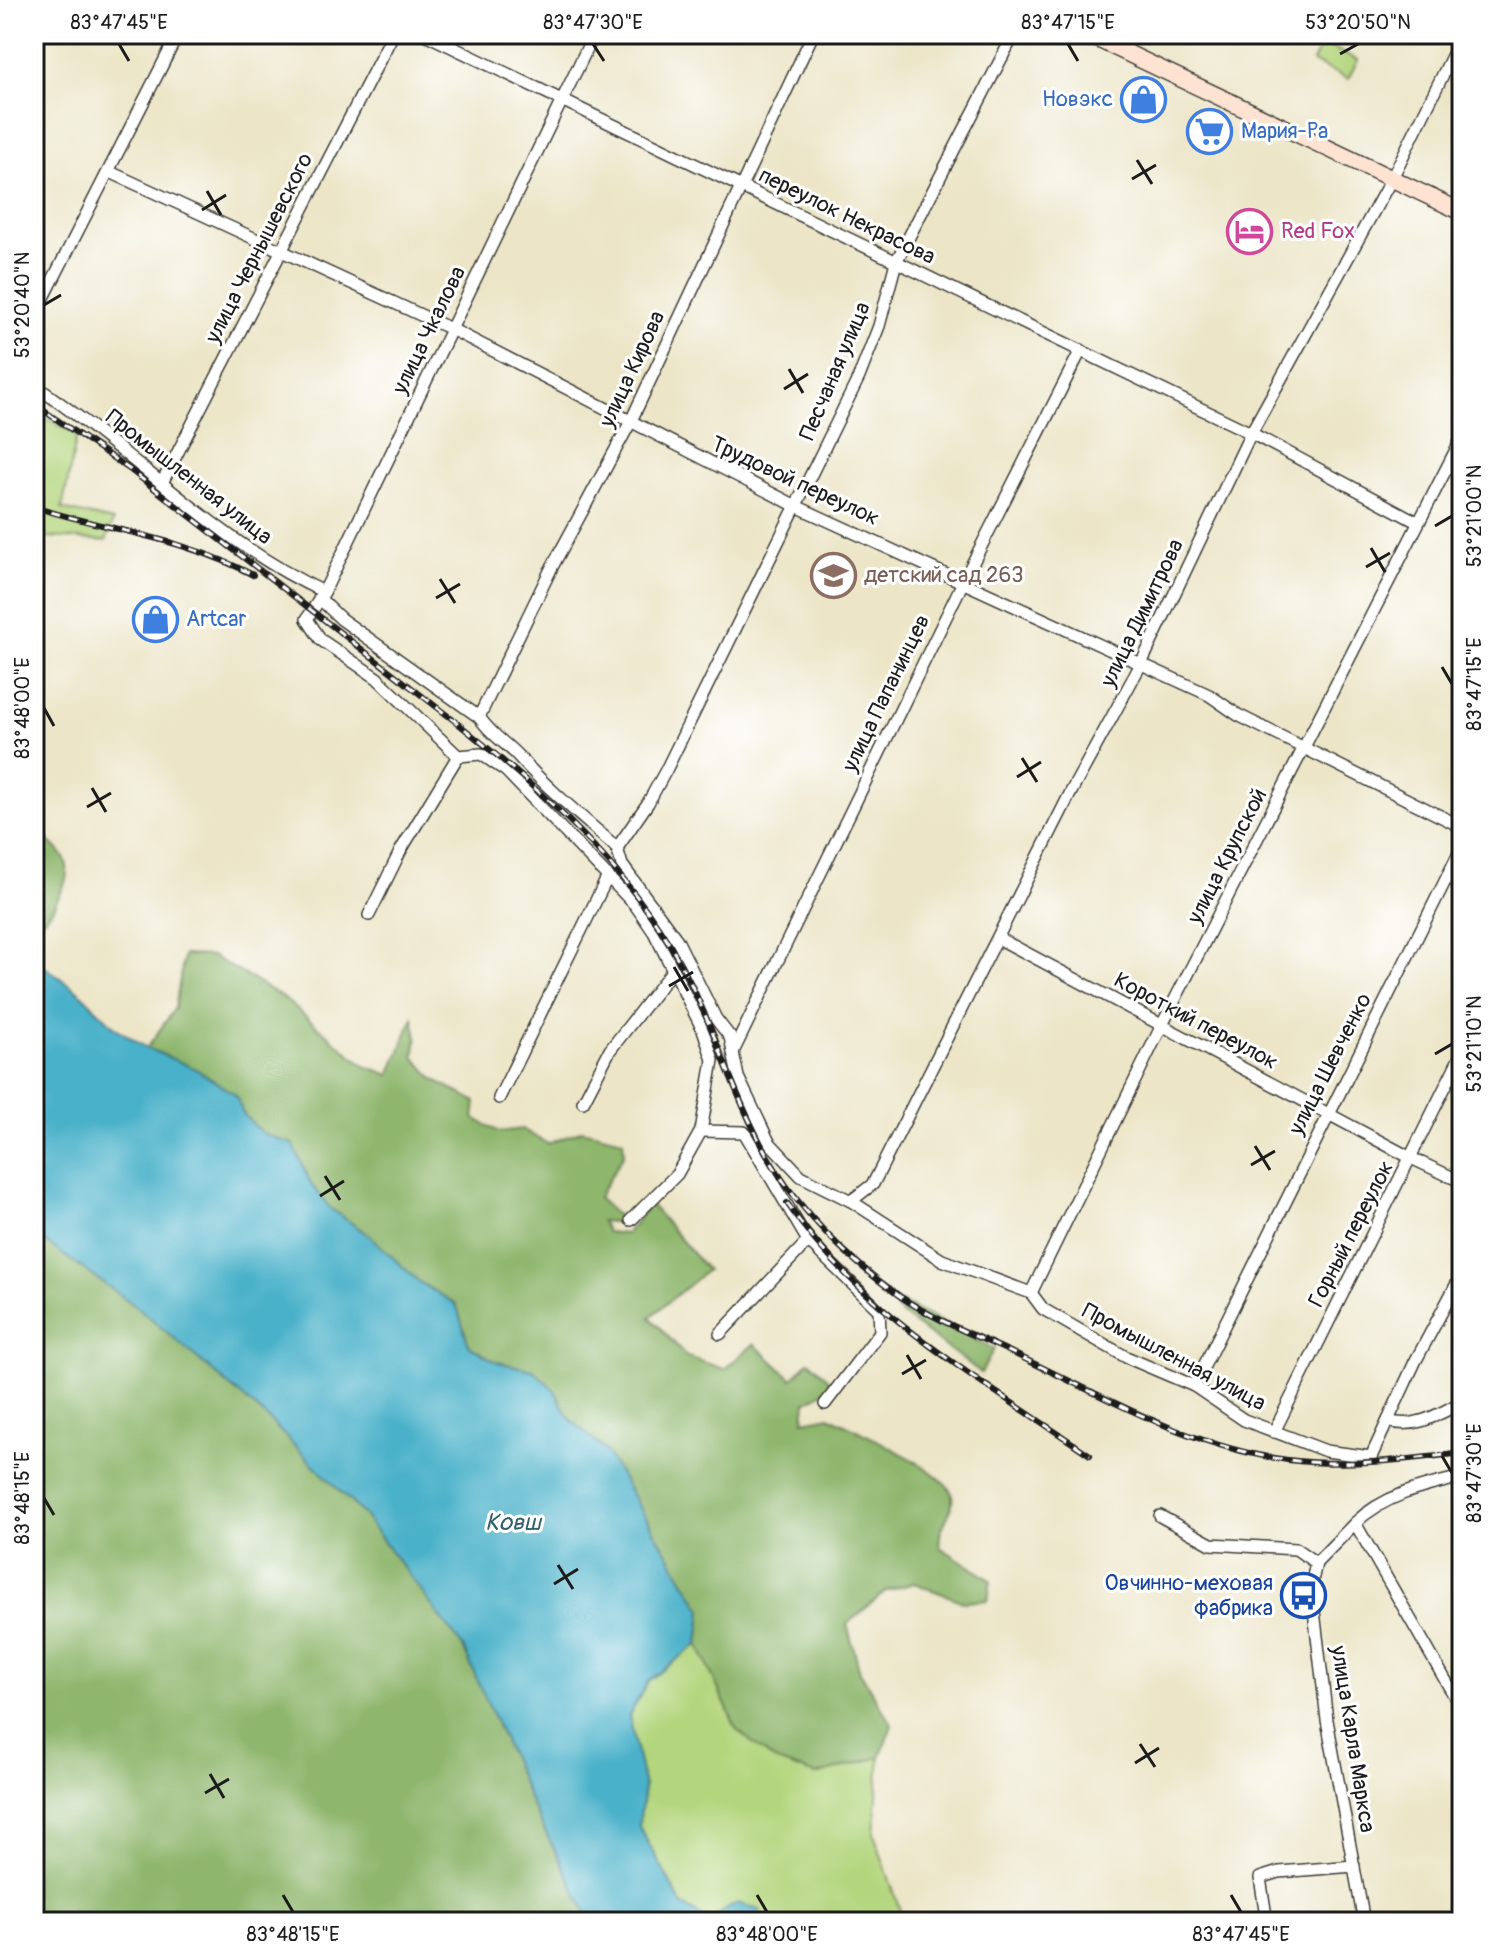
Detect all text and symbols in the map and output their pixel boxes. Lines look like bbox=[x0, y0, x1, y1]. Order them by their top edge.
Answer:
text: 83°47'45"E bbox=[70, 10, 168, 35]
text: 83°47'30"E bbox=[543, 10, 643, 35]
text: 83°47'15"E bbox=[1021, 10, 1115, 35]
text: 53°20'50"N bbox=[1305, 10, 1411, 35]
shop icon: Новэкс bbox=[1120, 75, 1168, 123]
place label: Новэкс bbox=[1042, 85, 1113, 113]
supermarket icon: Мария-Ра bbox=[1186, 107, 1234, 155]
place label: Мария-Ра bbox=[1241, 117, 1328, 145]
street label: улица Чернышевского bbox=[198, 148, 319, 349]
street label: переулок Некрасова bbox=[754, 161, 940, 271]
hotel icon: Red Fox bbox=[1226, 207, 1274, 255]
place label: Red Fox bbox=[1281, 217, 1355, 245]
text: 53°20'40"N bbox=[10, 252, 35, 358]
street label: улица Чкалова bbox=[386, 261, 472, 399]
street label: Песчаная улица bbox=[793, 298, 877, 444]
street label: улица Кирова bbox=[592, 306, 671, 433]
street label: Промышленная улица bbox=[100, 403, 278, 551]
street label: Трудовой переулок bbox=[706, 430, 884, 532]
text: 53°21'00"N bbox=[1462, 465, 1487, 567]
street label: улица Димитрова bbox=[1094, 534, 1190, 692]
school or university icon: детский сад 263 bbox=[809, 551, 857, 599]
place label: детский сад 263 bbox=[864, 561, 1023, 589]
shop icon: Artcar bbox=[131, 595, 179, 643]
place label: Artcar bbox=[186, 605, 246, 633]
street label: улица Папанинцев bbox=[835, 610, 936, 777]
text: 83°47'15"E bbox=[1462, 637, 1487, 731]
text: 83°48'00"E bbox=[10, 657, 35, 759]
street label: улица Крупской bbox=[1180, 784, 1273, 929]
street label: Короткий переулок bbox=[1109, 966, 1283, 1076]
street label: улица Шевченко bbox=[1282, 988, 1378, 1140]
text: 53°21'10"N bbox=[1462, 996, 1487, 1092]
street label: Горный переулок bbox=[1302, 1156, 1400, 1312]
street label: Промышленная улица bbox=[1077, 1297, 1271, 1417]
text: 83°47'30"E bbox=[1462, 1423, 1487, 1523]
text: 83°48'15"E bbox=[10, 1452, 35, 1544]
water label: Ковш bbox=[485, 1508, 543, 1537]
place label: Овчинно-меховая фабрика bbox=[1105, 1569, 1273, 1622]
bus stop icon: Овчинно-меховая фабрика bbox=[1280, 1572, 1328, 1620]
street label: улица Карла Маркса bbox=[1324, 1643, 1382, 1834]
text: 83°48'15"E bbox=[247, 1922, 339, 1947]
text: 83°48'00"E bbox=[716, 1922, 818, 1947]
text: 83°47'45"E bbox=[1192, 1922, 1290, 1947]

